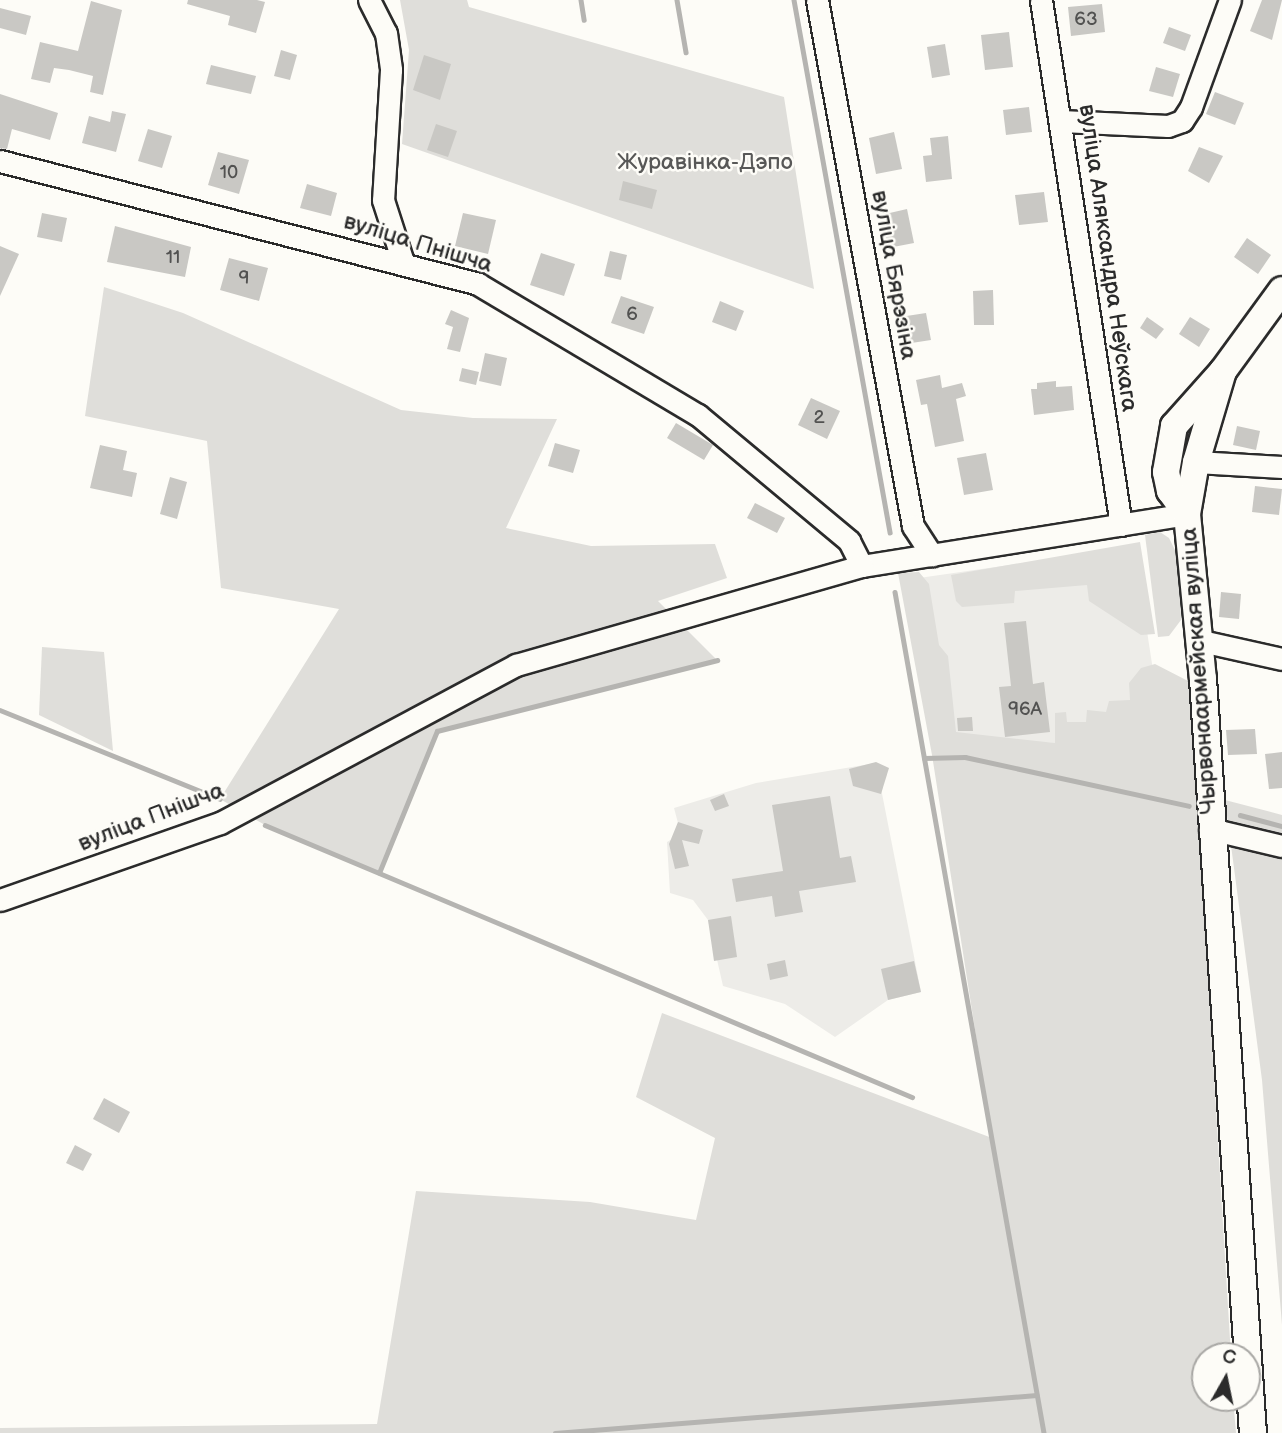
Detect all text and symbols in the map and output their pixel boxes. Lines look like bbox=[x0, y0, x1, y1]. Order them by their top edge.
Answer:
house number: 63 bbox=[1074, 9, 1098, 31]
street label: вуліца Аляксандра Неўскага bbox=[1073, 102, 1143, 414]
park label: Журавінка-Дэпо bbox=[617, 148, 793, 176]
house number: 10 bbox=[220, 162, 238, 184]
street label: вуліца Бярэзіна bbox=[866, 188, 922, 362]
street label: вуліца Пнішча bbox=[340, 207, 496, 279]
house number: 11 bbox=[166, 247, 180, 269]
house number: 9 bbox=[239, 268, 249, 290]
house number: 6 bbox=[626, 304, 638, 326]
house number: 2 bbox=[813, 407, 825, 429]
street label: Чырвонаармейская вуліца bbox=[1175, 527, 1223, 815]
house number: 96А bbox=[1008, 699, 1042, 721]
street label: вуліца Пнішча bbox=[74, 777, 228, 857]
north arrow bbox=[1191, 1342, 1261, 1412]
text: С bbox=[1221, 1345, 1237, 1370]

